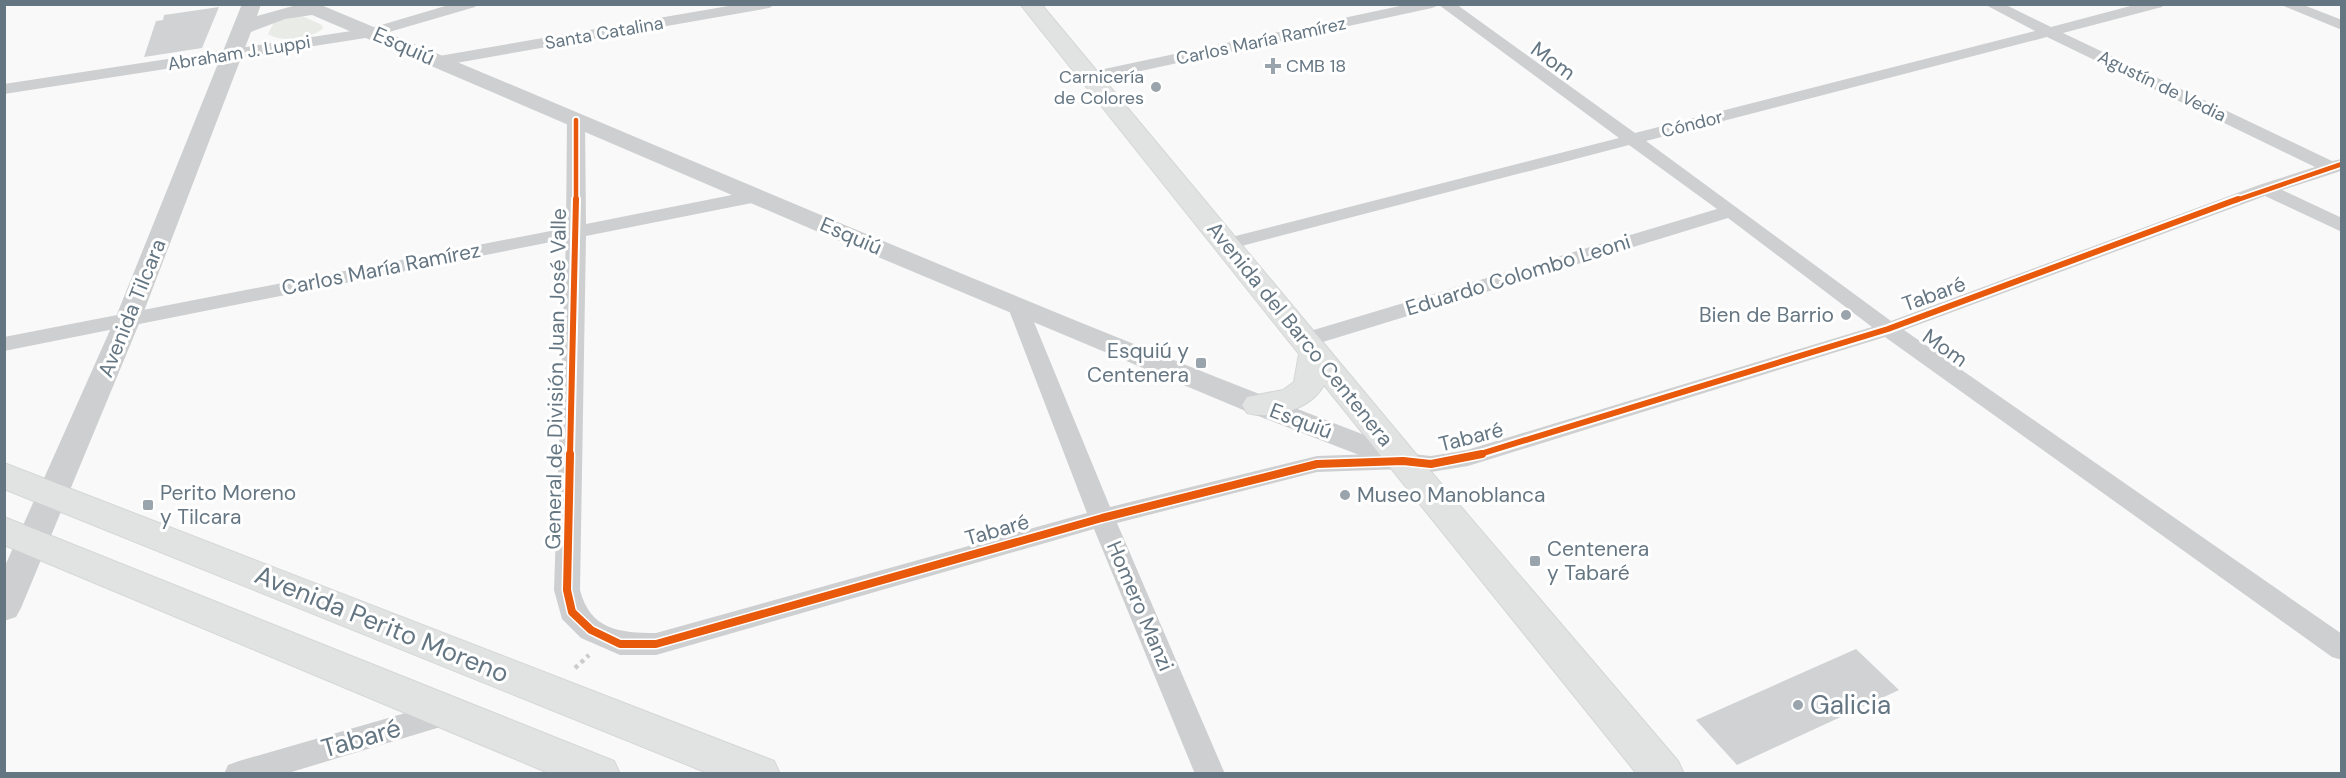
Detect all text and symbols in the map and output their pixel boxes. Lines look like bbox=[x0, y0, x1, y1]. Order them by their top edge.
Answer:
street label: Santa Catalina bbox=[543, 11, 665, 55]
street label: Carlos María Ramírez bbox=[1174, 11, 1348, 71]
street label: Esquiú bbox=[369, 20, 439, 72]
street label: Abraham J. Luppi bbox=[166, 30, 312, 76]
street label: Mom bbox=[1525, 35, 1581, 87]
street label: Agustín de Vedia bbox=[2094, 45, 2230, 127]
place label: CMB 18 bbox=[1286, 54, 1346, 78]
marker: CMB 18 bbox=[1264, 57, 1282, 75]
place label: Carnicería de Colores bbox=[1054, 65, 1144, 110]
marker: Carnicería de Colores bbox=[1149, 80, 1163, 94]
street label: Cóndor bbox=[1659, 105, 1726, 143]
street label: General de División Juan José Valle bbox=[539, 208, 573, 550]
street label: Esquiú bbox=[816, 210, 886, 262]
street label: Avenida del Barco Centenera bbox=[1201, 216, 1399, 452]
street label: Eduardo Colombo Leoni bbox=[1402, 227, 1634, 323]
street label: Avenida Tilcara bbox=[92, 235, 172, 381]
street label: Carlos María Ramírez bbox=[279, 236, 483, 302]
street label: Tabaré bbox=[1898, 270, 1970, 318]
place label: Bien de Barrio bbox=[1699, 301, 1834, 329]
marker: Bien de Barrio bbox=[1839, 308, 1853, 322]
street label: Mom bbox=[1917, 323, 1973, 373]
place label: Esquiú y Centenera bbox=[1087, 337, 1189, 389]
marker: Esquiú y Centenera bbox=[1194, 356, 1208, 370]
street label: Esquiú bbox=[1266, 396, 1336, 446]
street label: Tabaré bbox=[1436, 415, 1506, 459]
place label: Perito Moreno y Tilcara bbox=[160, 479, 296, 531]
place label: Museo Manoblanca bbox=[1357, 481, 1546, 509]
marker: Museo Manoblanca bbox=[1338, 488, 1352, 502]
marker: Perito Moreno y Tilcara bbox=[141, 498, 155, 512]
street label: Tabaré bbox=[962, 507, 1032, 552]
place label: Centenera y Tabaré bbox=[1547, 535, 1649, 587]
street label: Homero Manzi bbox=[1100, 537, 1180, 675]
marker: Centenera y Tabaré bbox=[1528, 554, 1542, 568]
street label: Avenida Perito Moreno bbox=[250, 557, 514, 691]
place label: Galicia bbox=[1810, 688, 1891, 722]
marker: Galicia bbox=[1791, 698, 1805, 712]
street label: Tabaré bbox=[317, 710, 405, 766]

